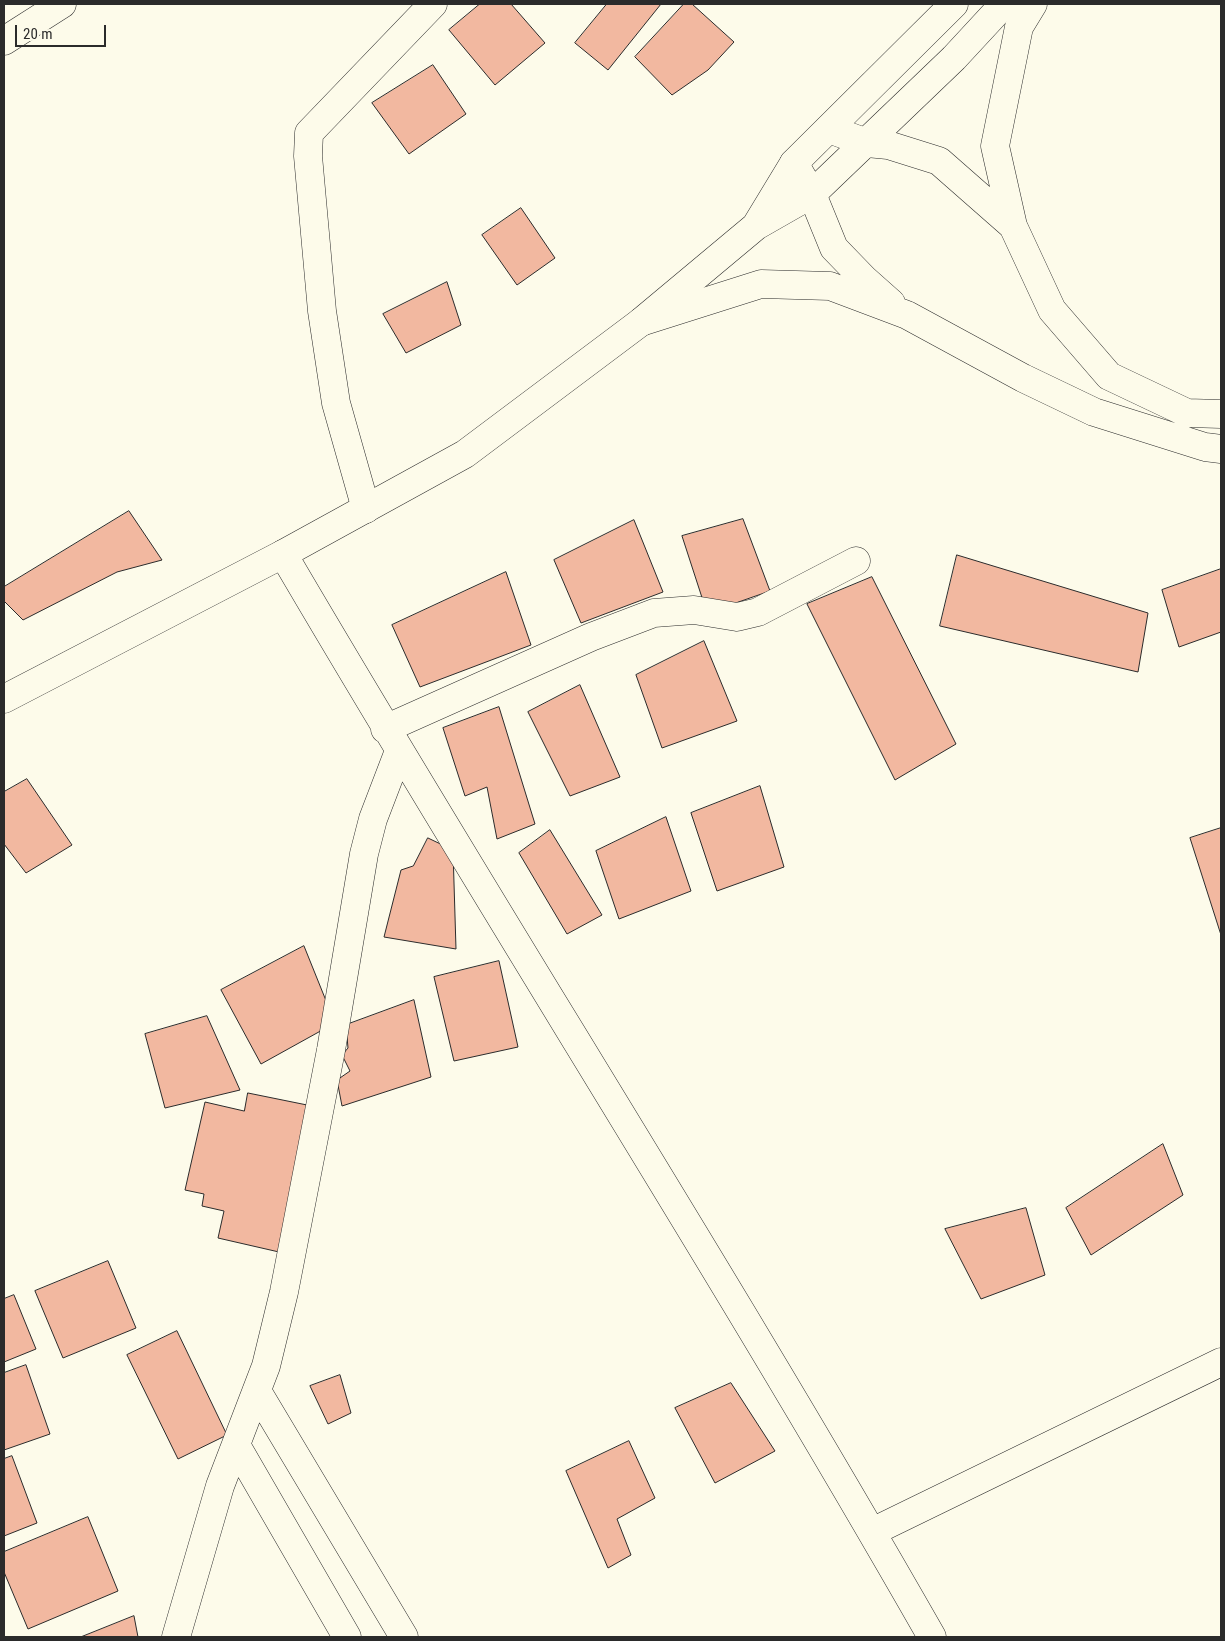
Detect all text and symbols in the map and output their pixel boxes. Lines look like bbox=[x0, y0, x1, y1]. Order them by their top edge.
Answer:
scale bar bbox=[18, 15, 109, 47]
text: 20 m bbox=[23, 25, 53, 43]

